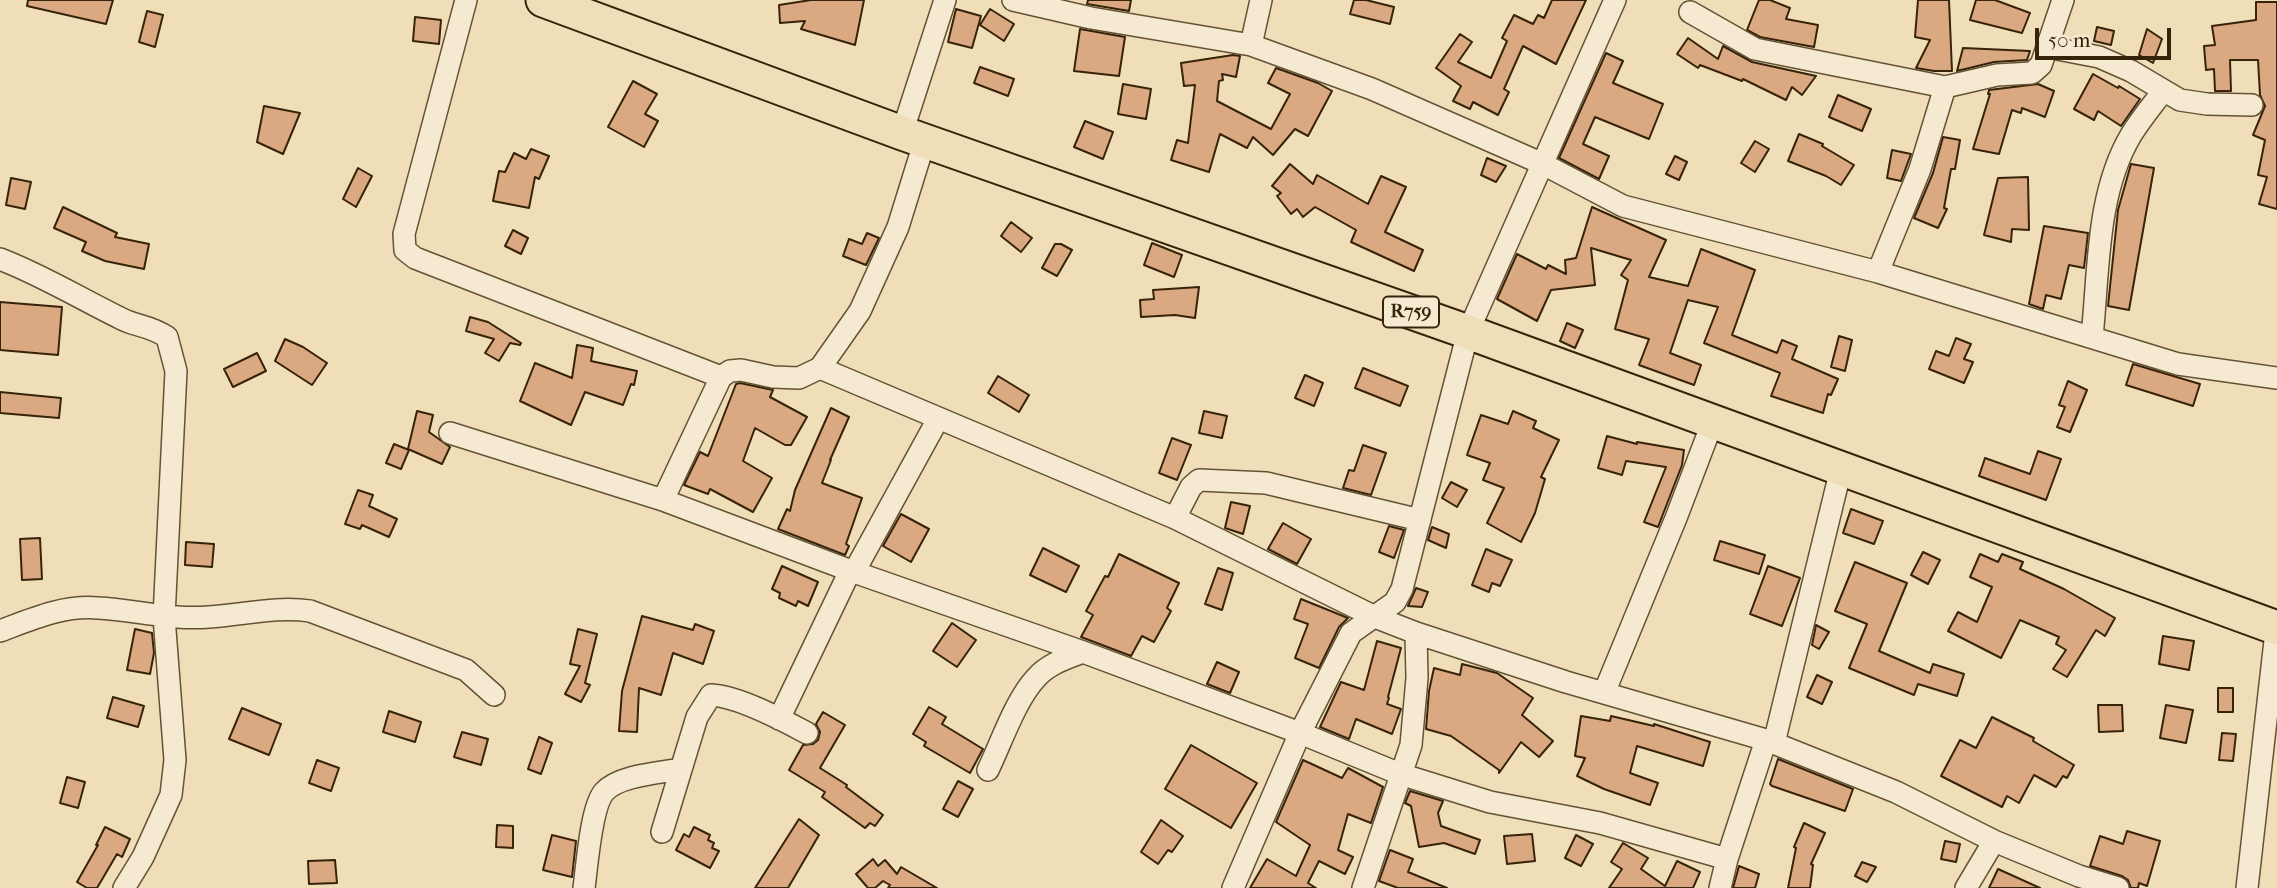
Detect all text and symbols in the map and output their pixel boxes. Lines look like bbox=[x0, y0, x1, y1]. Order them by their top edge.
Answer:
scale bar bbox=[2039, 14, 2176, 58]
text: 50 m bbox=[2048, 28, 2091, 52]
road number: R759 bbox=[1383, 296, 1439, 328]

